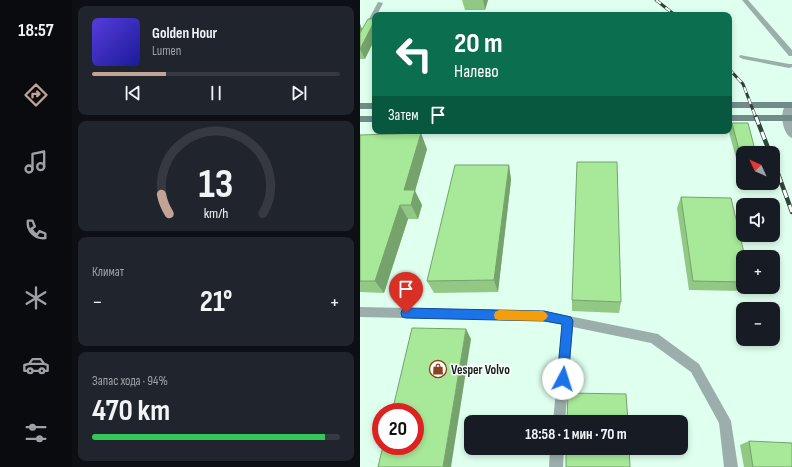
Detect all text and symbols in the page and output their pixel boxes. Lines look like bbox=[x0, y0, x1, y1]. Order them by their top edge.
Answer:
text: 18:57 bbox=[18, 20, 54, 41]
text: Golden Hour bbox=[152, 24, 217, 43]
text: 20 m bbox=[454, 27, 503, 60]
icon: left bbox=[388, 28, 440, 80]
text: Lumen bbox=[152, 43, 181, 59]
text: Налево bbox=[454, 61, 499, 82]
icon: directions bbox=[22, 81, 50, 109]
icon: previous bbox=[122, 82, 144, 104]
icon: pause bbox=[205, 82, 227, 104]
icon: next bbox=[288, 82, 310, 104]
icon: arrive bbox=[427, 104, 449, 126]
text: Затем bbox=[388, 106, 419, 125]
north arrow bbox=[736, 146, 780, 190]
map controls bbox=[736, 146, 780, 346]
icon: music bbox=[22, 148, 50, 176]
text: 13 bbox=[199, 160, 233, 209]
button: sound bbox=[736, 198, 780, 242]
text: km/h bbox=[204, 204, 228, 221]
icon: phone bbox=[22, 216, 50, 244]
button: + bbox=[736, 250, 780, 294]
text: Климат bbox=[92, 264, 124, 280]
pin bbox=[389, 272, 423, 313]
icon: arrive bbox=[395, 278, 417, 300]
icon: climate bbox=[22, 284, 50, 312]
text: 21° bbox=[200, 284, 232, 320]
text: − bbox=[92, 289, 103, 316]
text: + bbox=[329, 289, 340, 316]
button: − bbox=[736, 302, 780, 346]
icon: car bbox=[22, 351, 50, 379]
position arrow bbox=[542, 358, 584, 400]
shop icon: Vesper Volvo bbox=[428, 359, 448, 379]
place label: Vesper Volvo bbox=[451, 362, 510, 378]
text: Запас хода · 94% bbox=[92, 373, 168, 389]
text: 470 km bbox=[92, 393, 170, 429]
speed limit sign: 20 bbox=[372, 403, 424, 455]
icon: filters bbox=[22, 419, 50, 447]
text: 18:58 · 1 мин · 70 m bbox=[525, 425, 627, 444]

